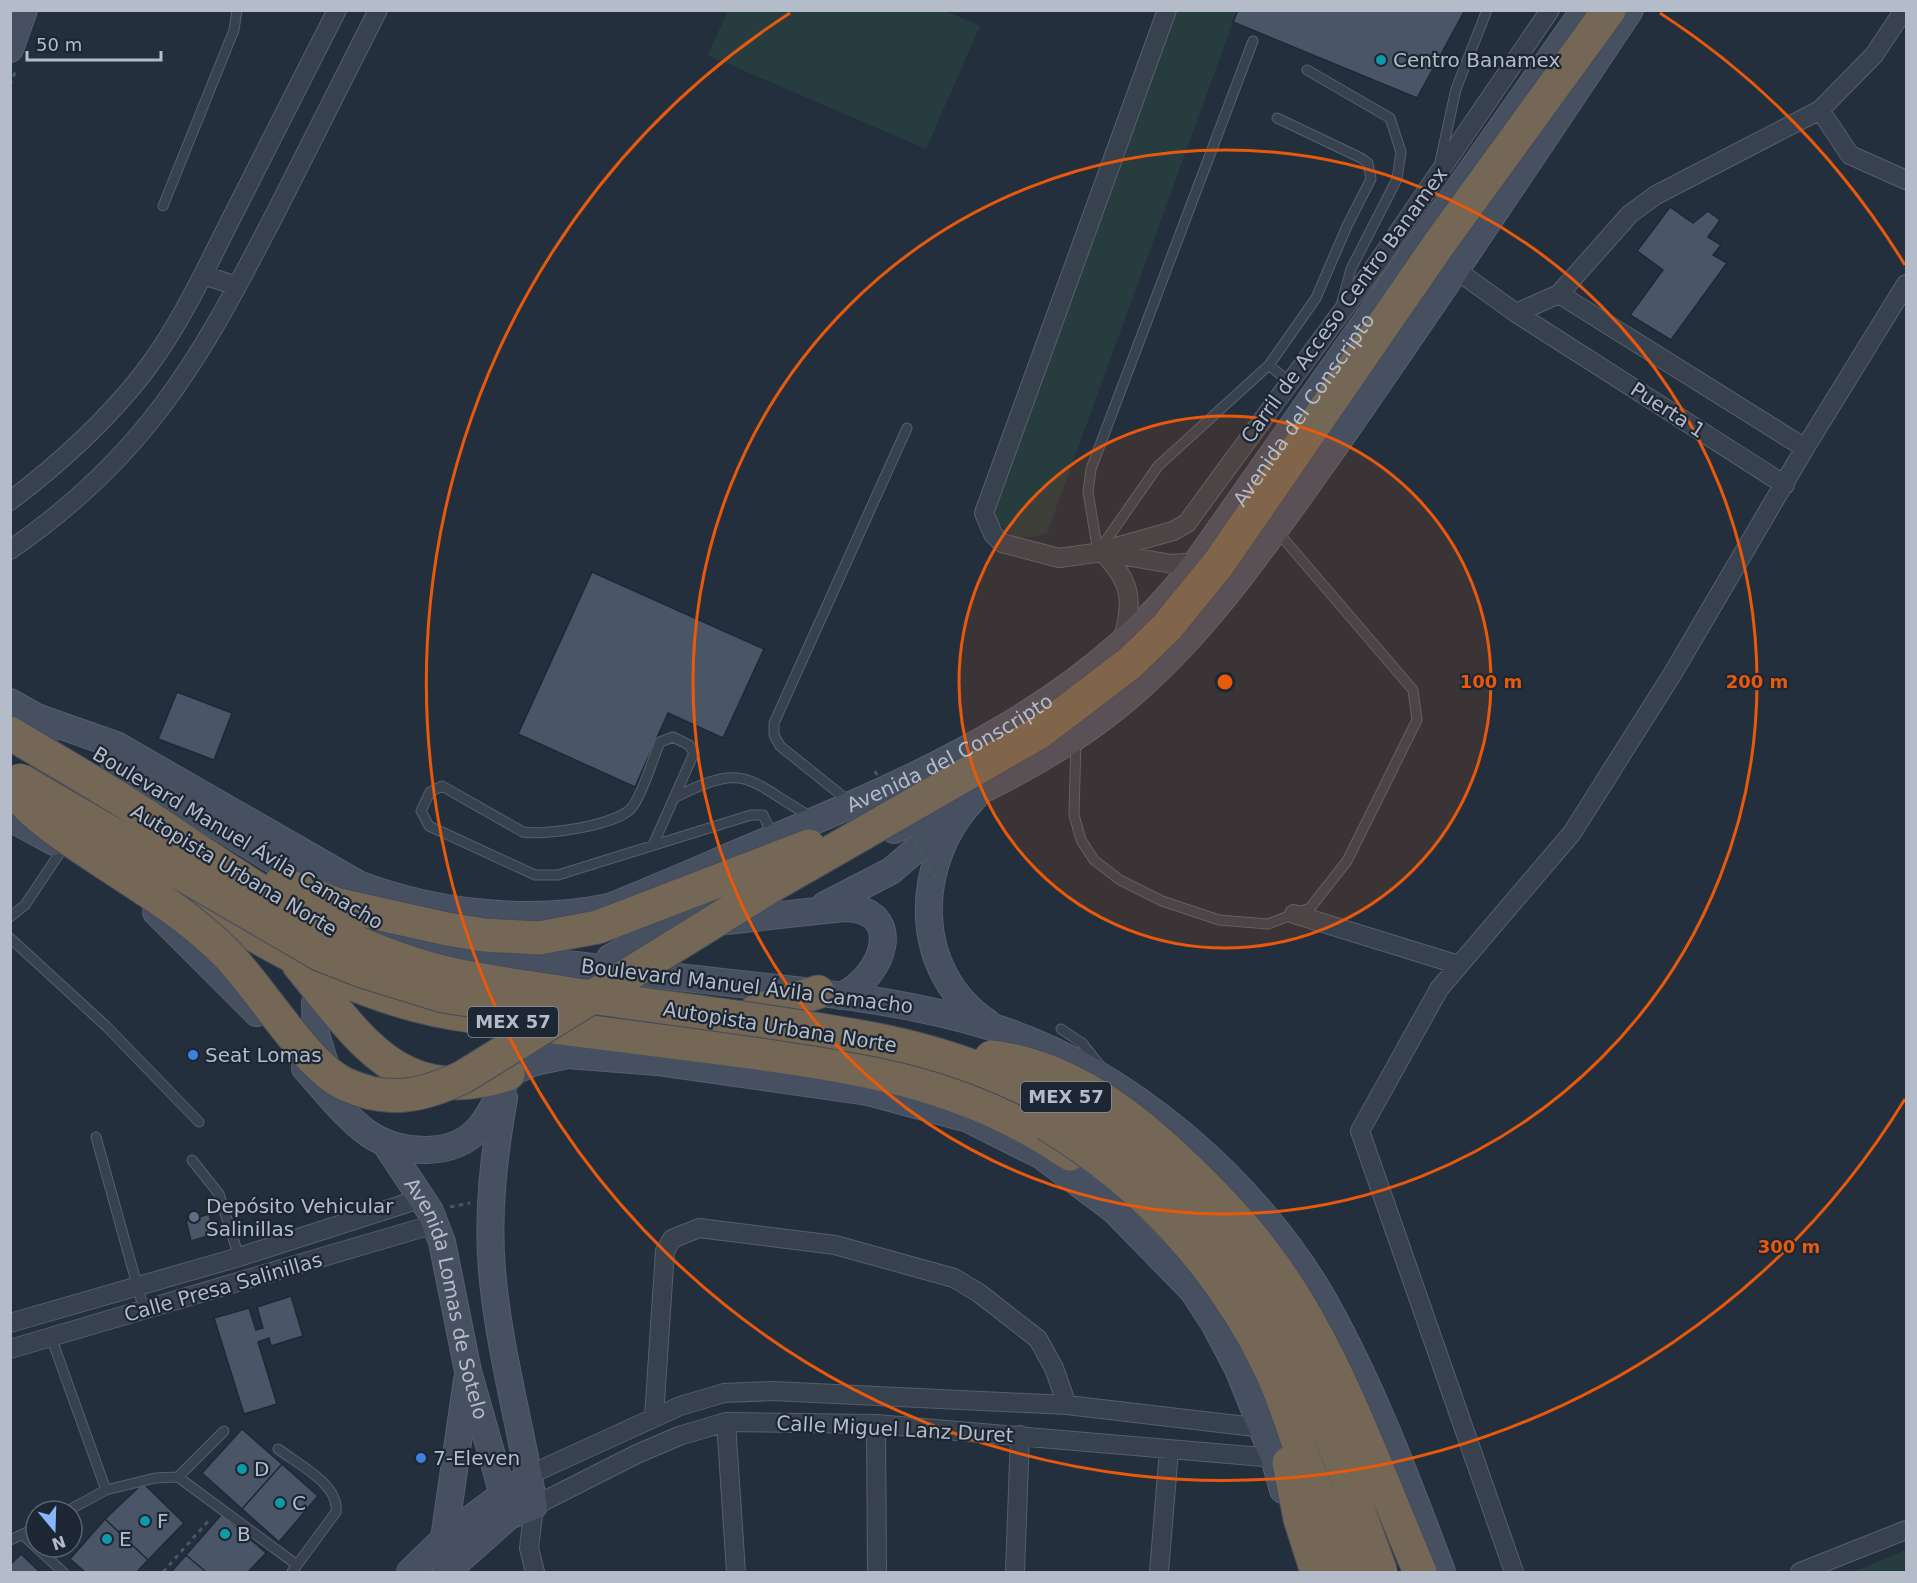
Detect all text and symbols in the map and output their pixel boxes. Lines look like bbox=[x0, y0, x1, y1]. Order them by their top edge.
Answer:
scale bar bbox=[27, 24, 160, 62]
text: 50 m bbox=[36, 34, 82, 55]
place label: Centro Banamex bbox=[1393, 48, 1561, 72]
marker: Centro Banamex bbox=[1374, 53, 1388, 67]
street label: Carril de Acceso Centro Banamex bbox=[1236, 162, 1452, 448]
street label: Avenida del Conscripto bbox=[1228, 309, 1380, 511]
street label: Puerta 1 bbox=[1626, 377, 1710, 443]
text: 100 m bbox=[1460, 671, 1522, 692]
text: 200 m bbox=[1726, 671, 1788, 692]
centre of rings bbox=[1215, 672, 1235, 692]
street label: Avenida del Conscripto bbox=[843, 689, 1057, 817]
street label: Boulevard Manuel Ávila Camacho bbox=[88, 742, 388, 934]
street label: Autopista Urbana Norte bbox=[127, 799, 341, 941]
street label: Boulevard Manuel Ávila Camacho bbox=[580, 954, 914, 1018]
street label: Autopista Urbana Norte bbox=[661, 997, 899, 1057]
road number: MEX 57 bbox=[468, 1007, 558, 1037]
place label: Seat Lomas bbox=[205, 1043, 322, 1067]
marker: Seat Lomas bbox=[186, 1048, 200, 1062]
road number: MEX 57 bbox=[1021, 1082, 1111, 1112]
street label: Avenida Lomas de Sotelo bbox=[399, 1173, 493, 1422]
place label: Depósito Vehicular Salinillas bbox=[206, 1194, 394, 1241]
marker: Depósito Vehicular Salinillas bbox=[187, 1210, 201, 1224]
text: 300 m bbox=[1758, 1236, 1820, 1257]
street label: Calle Presa Salinillas bbox=[121, 1247, 325, 1327]
street label: Calle Miguel Lanz Duret bbox=[776, 1411, 1014, 1447]
place label: 7-Eleven bbox=[433, 1446, 520, 1470]
marker: 7-Eleven bbox=[414, 1451, 428, 1465]
place label: D bbox=[254, 1457, 269, 1481]
marker: D bbox=[235, 1462, 249, 1476]
place label: C bbox=[292, 1491, 306, 1515]
marker: C bbox=[273, 1496, 287, 1510]
north arrow bbox=[24, 1499, 84, 1559]
place label: F bbox=[157, 1509, 169, 1533]
marker: F bbox=[138, 1514, 152, 1528]
place label: B bbox=[237, 1522, 251, 1546]
place label: E bbox=[119, 1527, 132, 1551]
marker: B bbox=[218, 1527, 232, 1541]
text: N bbox=[49, 1532, 68, 1554]
marker: E bbox=[100, 1532, 114, 1546]

